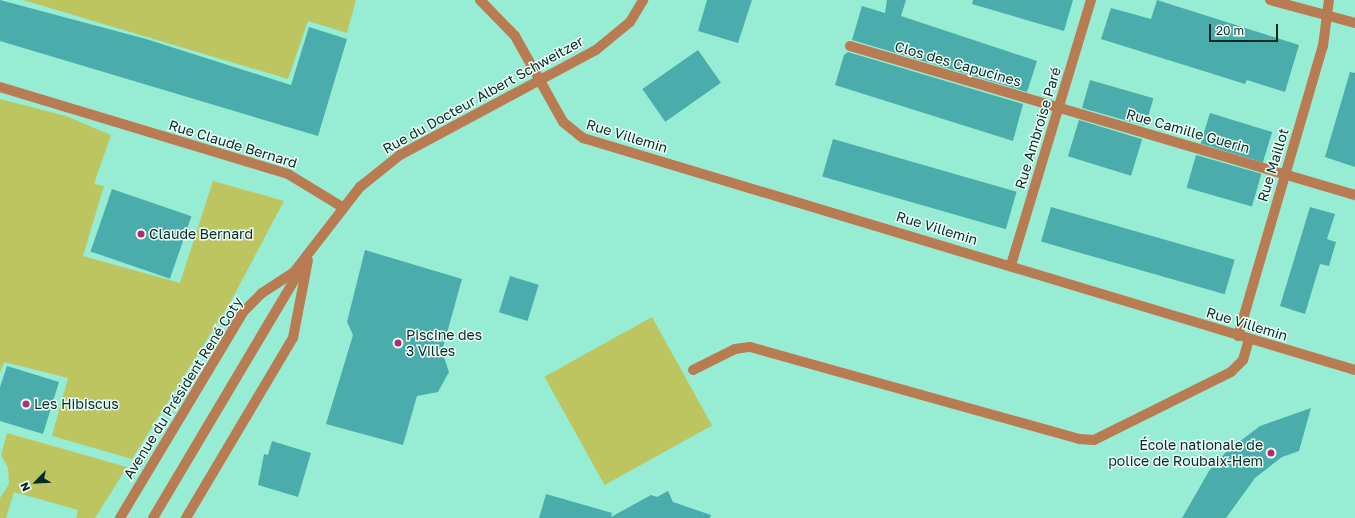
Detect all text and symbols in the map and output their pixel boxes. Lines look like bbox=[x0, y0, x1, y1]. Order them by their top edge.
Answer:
scale bar bbox=[1211, 16, 1280, 42]
text: 20 m bbox=[1216, 23, 1244, 38]
street label: Rue du Docteur Albert Schweitzer bbox=[380, 33, 586, 157]
street label: Clos des Capucines bbox=[893, 38, 1023, 90]
street label: Rue Ambroise Paré bbox=[1011, 65, 1065, 191]
street label: Rue Camille Guerin bbox=[1124, 105, 1252, 157]
street label: Rue Claude Bernard bbox=[167, 116, 299, 172]
street label: Rue Villemin bbox=[584, 116, 670, 156]
street label: Rue Maillot bbox=[1254, 126, 1292, 204]
street label: Rue Villemin bbox=[894, 208, 980, 248]
place label: Claude Bernard bbox=[149, 226, 253, 242]
marker: Claude Bernard bbox=[136, 229, 146, 239]
street label: Avenue du Président René Coty bbox=[120, 294, 246, 482]
street label: Rue Villemin bbox=[1204, 304, 1290, 344]
place label: Piscine des 3 Villes bbox=[406, 327, 482, 360]
marker: Piscine des 3 Villes bbox=[393, 338, 403, 348]
place label: Les Hibiscus bbox=[34, 396, 119, 412]
marker: Les Hibiscus bbox=[21, 399, 31, 409]
place label: École nationale de police de Roubaix-Hem bbox=[1108, 437, 1263, 470]
marker: École nationale de police de Roubaix-Hem bbox=[1266, 448, 1276, 458]
north arrow bbox=[16, 462, 56, 502]
text: N bbox=[17, 481, 32, 494]

